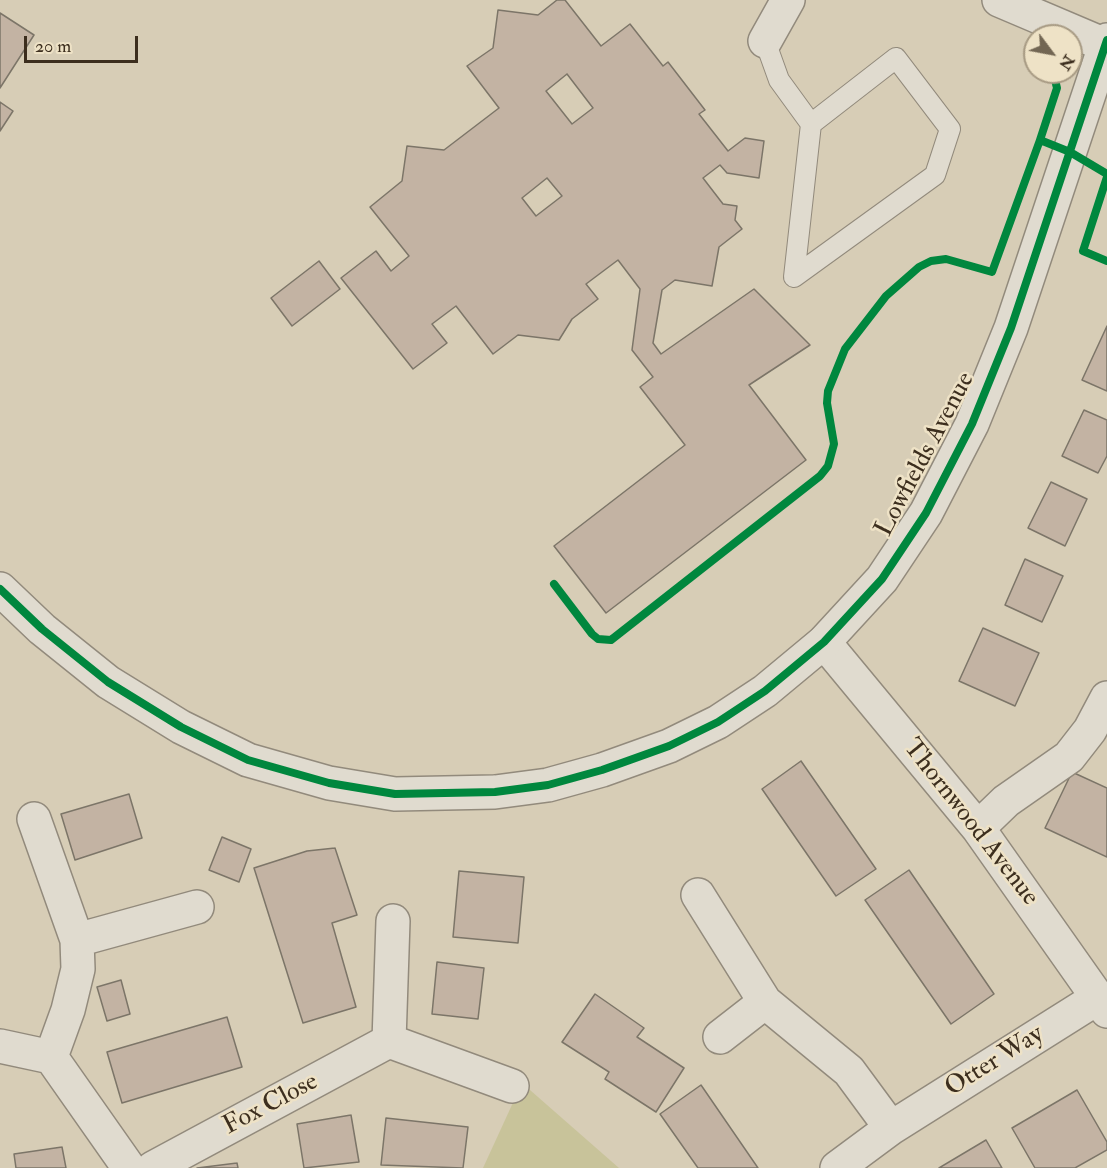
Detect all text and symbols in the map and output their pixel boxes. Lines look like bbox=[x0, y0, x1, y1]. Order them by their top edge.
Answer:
scale bar bbox=[27, 24, 141, 62]
north arrow bbox=[1023, 24, 1083, 84]
text: 20 m bbox=[35, 35, 71, 58]
text: N bbox=[1054, 51, 1079, 74]
street label: Lowfields Avenue bbox=[870, 368, 982, 542]
street label: Thornwood Avenue bbox=[895, 734, 1045, 912]
street label: Otter Way bbox=[940, 1020, 1050, 1104]
street label: Fox Close bbox=[218, 1067, 324, 1143]

